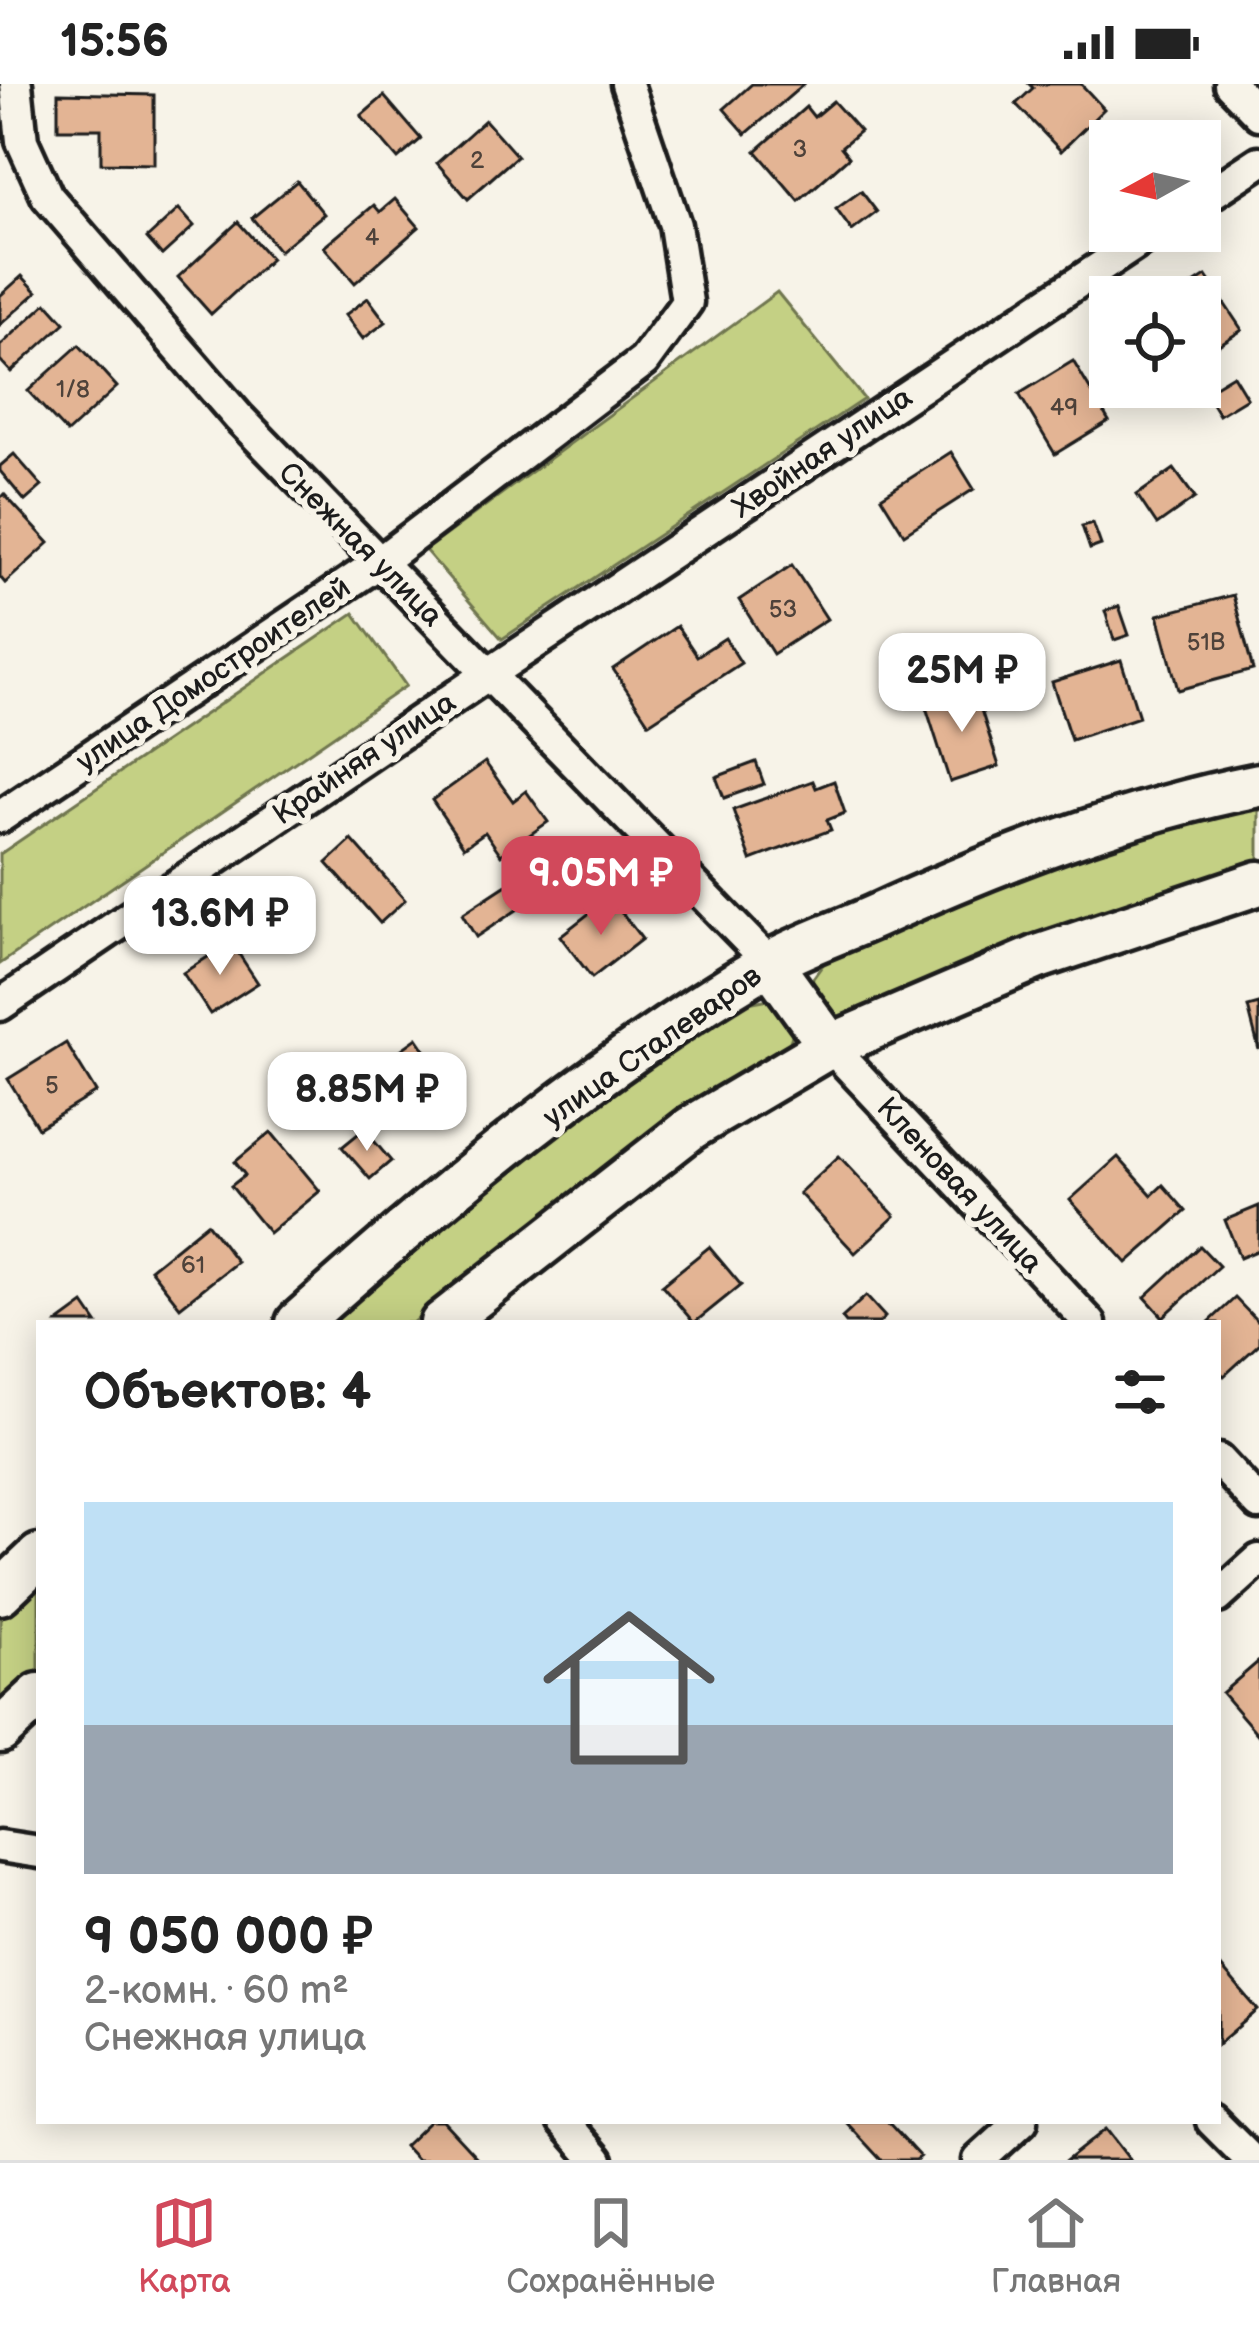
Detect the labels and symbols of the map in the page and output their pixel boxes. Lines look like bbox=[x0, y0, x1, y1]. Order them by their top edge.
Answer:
north arrow bbox=[1089, 120, 1221, 252]
house number: 3 bbox=[793, 135, 807, 164]
house number: 2 bbox=[470, 146, 484, 175]
house number: 4 bbox=[365, 223, 380, 252]
house number: 1/8 bbox=[56, 375, 90, 404]
street label: Хвойная улица bbox=[726, 379, 920, 526]
house number: 49 bbox=[1050, 393, 1078, 422]
street label: Снежная улица bbox=[271, 455, 450, 634]
street label: улица Домостроителей bbox=[70, 570, 358, 780]
house number: 53 bbox=[769, 595, 797, 624]
house number: 51В bbox=[1187, 628, 1225, 657]
pin: 25M ₽ bbox=[878, 633, 1046, 735]
street label: Крайняя улица bbox=[266, 684, 463, 833]
pin: 9.05M ₽ bbox=[490, 836, 712, 938]
pin: 13.6M ₽ bbox=[109, 876, 331, 978]
street label: улица Сталеваров bbox=[537, 958, 769, 1136]
pin: 8.85M ₽ bbox=[256, 1052, 478, 1154]
house number: 5 bbox=[45, 1071, 59, 1100]
street label: Кленовая улица bbox=[869, 1090, 1050, 1281]
house number: 61 bbox=[181, 1251, 205, 1280]

